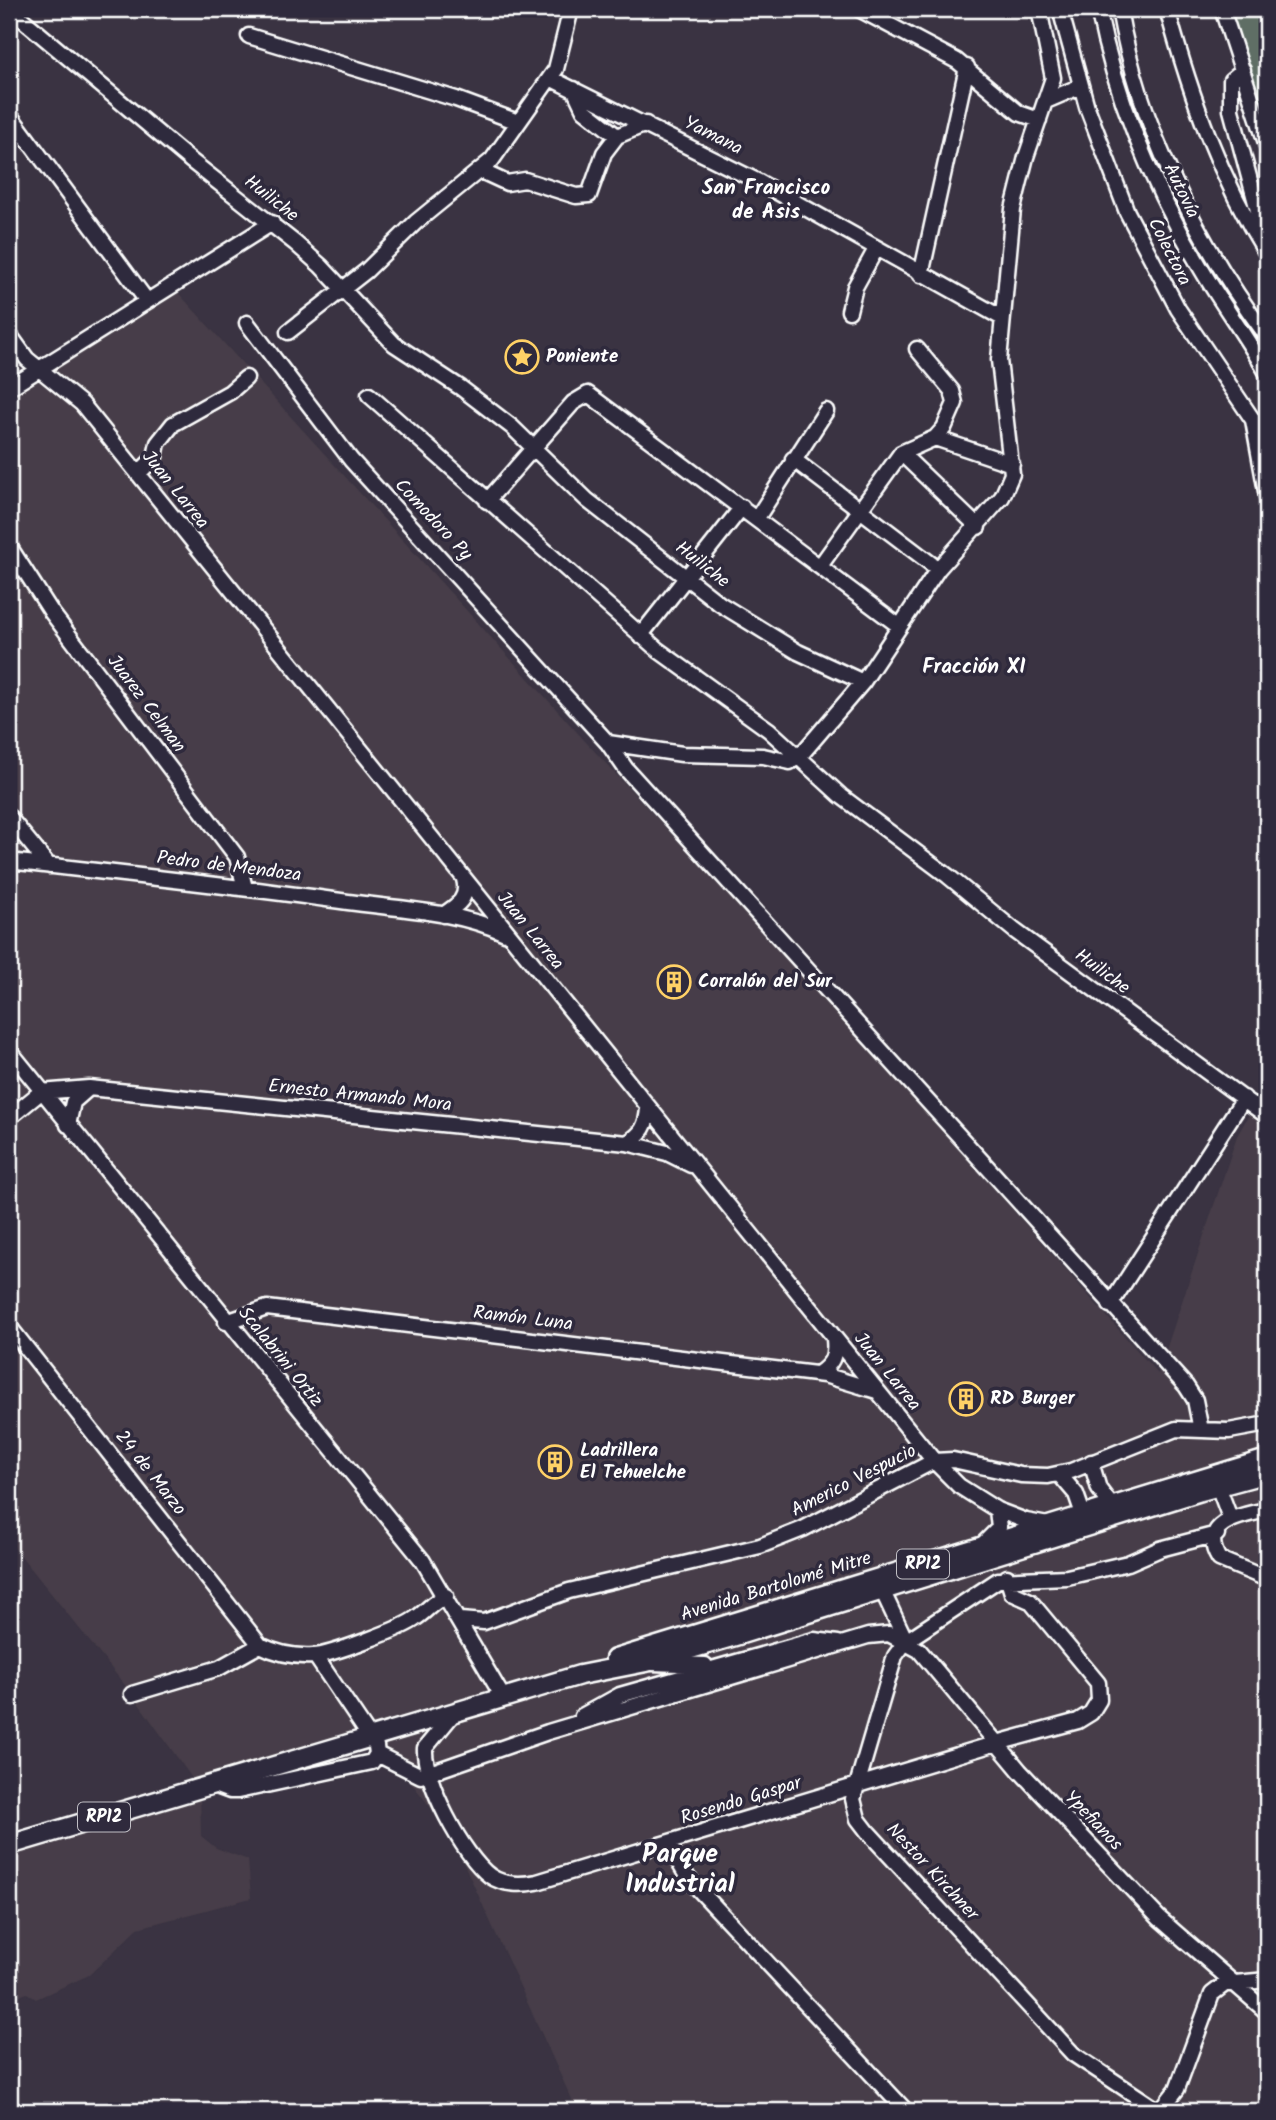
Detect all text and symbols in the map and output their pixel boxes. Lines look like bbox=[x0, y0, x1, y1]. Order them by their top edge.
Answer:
street label: Yamana bbox=[678, 108, 748, 164]
street label: Autovía bbox=[1155, 158, 1207, 224]
street label: Huiliche bbox=[237, 168, 305, 230]
district label: San Francisco de Asis bbox=[702, 172, 831, 229]
street label: Colectora bbox=[1139, 213, 1199, 291]
place icon: Poniente bbox=[503, 338, 541, 376]
place label: Poniente bbox=[546, 342, 618, 372]
street label: Juan Larrea bbox=[134, 444, 216, 536]
street label: Comodoro Py bbox=[387, 472, 480, 569]
street label: Huiliche bbox=[668, 534, 736, 596]
street label: Juarez Celman bbox=[99, 648, 193, 760]
district label: Fracción XI bbox=[922, 651, 1026, 684]
street label: Pedro de Mendoza bbox=[155, 843, 303, 891]
street label: Juan Larrea bbox=[489, 885, 571, 977]
street label: Huiliche bbox=[1068, 941, 1137, 1003]
building icon: Corralón del Sur bbox=[655, 963, 693, 1001]
place label: Corralón del Sur bbox=[698, 967, 833, 997]
street label: Ernesto Armando Mora bbox=[267, 1071, 453, 1121]
street label: Ramón Luna bbox=[472, 1298, 574, 1340]
street label: Scalabrini Ortiz bbox=[230, 1300, 330, 1414]
street label: Juan Larrea bbox=[846, 1326, 928, 1418]
building icon: RD Burger bbox=[947, 1380, 985, 1418]
place label: RD Burger bbox=[990, 1384, 1076, 1414]
street label: 24 de Marzo bbox=[107, 1424, 193, 1522]
place label: Ladrillera El Tehuelche bbox=[580, 1436, 686, 1488]
street label: Americo Vespucio bbox=[786, 1436, 922, 1526]
building icon: Ladrillera El Tehuelche bbox=[536, 1443, 574, 1481]
street label: Avenida Bartolomé Mitre bbox=[677, 1544, 876, 1630]
road number: RP12 bbox=[897, 1549, 949, 1578]
street label: Rosendo Gaspar bbox=[677, 1768, 807, 1834]
street label: Ypefianos bbox=[1056, 1784, 1130, 1858]
road number: RP12 bbox=[78, 1802, 130, 1831]
street label: Nestor Kirchner bbox=[878, 1816, 987, 1929]
district label: Parque Industrial bbox=[625, 1834, 735, 1906]

